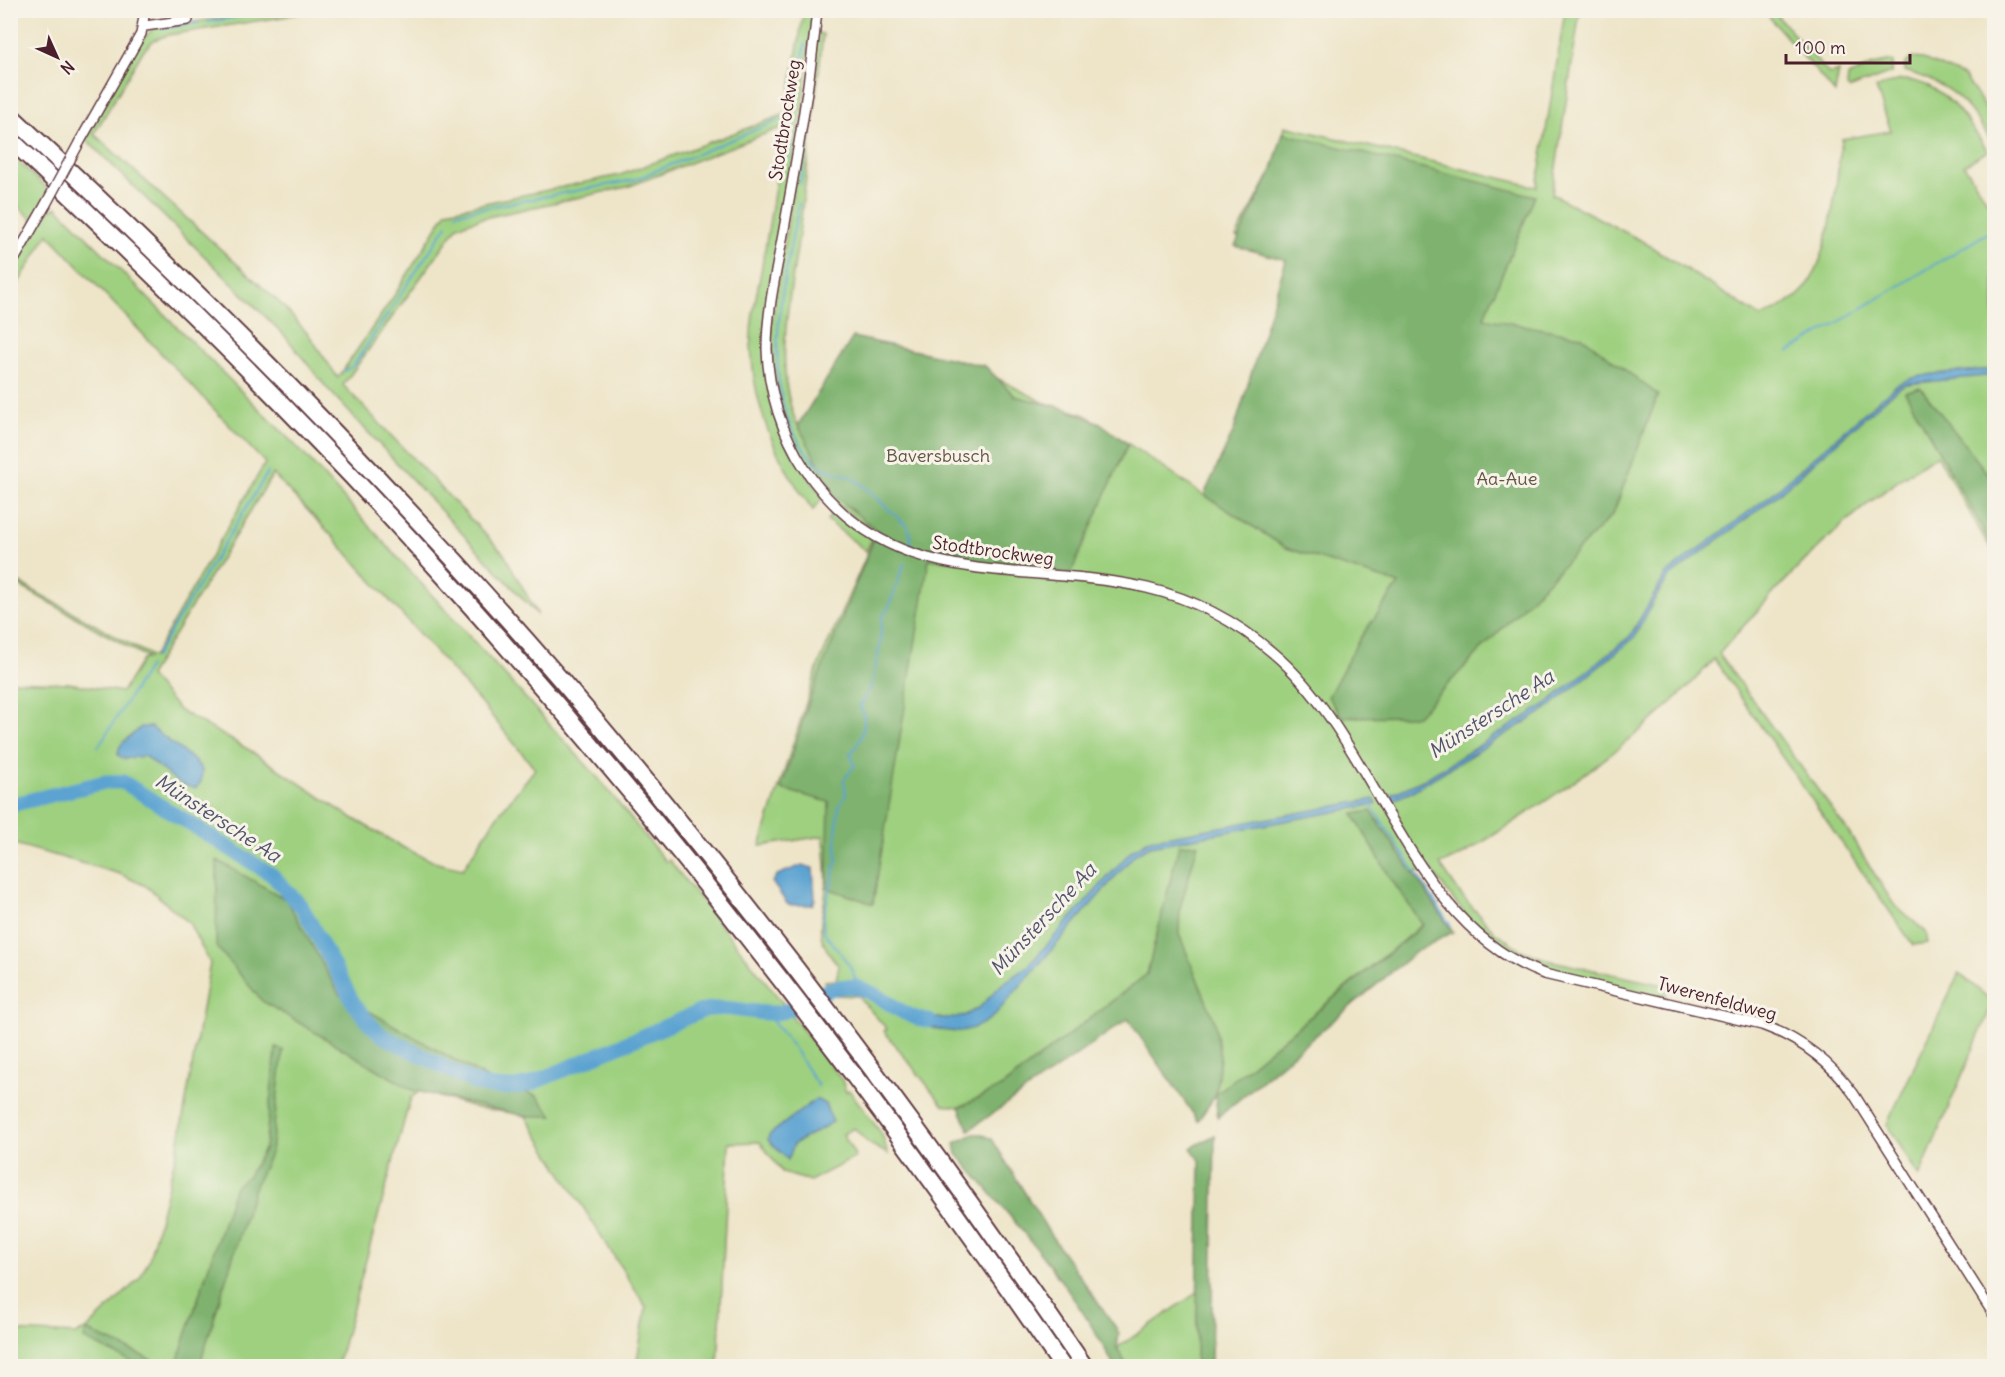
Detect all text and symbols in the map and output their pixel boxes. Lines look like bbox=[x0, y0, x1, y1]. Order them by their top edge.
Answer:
north arrow bbox=[27, 27, 87, 87]
scale bar bbox=[1786, 27, 1910, 65]
text: 100 m bbox=[1795, 36, 1846, 59]
text: N bbox=[57, 57, 79, 79]
street label: Stodtbrockweg bbox=[764, 58, 805, 182]
park label: Baversbusch bbox=[886, 444, 990, 467]
park label: Aa-Aue bbox=[1477, 467, 1537, 490]
street label: Stodtbrockweg bbox=[931, 531, 1055, 570]
water label: Münstersche Aa bbox=[1423, 663, 1559, 763]
water label: Münstersche Aa bbox=[151, 768, 287, 868]
water label: Münstersche Aa bbox=[984, 856, 1102, 980]
street label: Twerenfeldweg bbox=[1655, 972, 1779, 1025]

